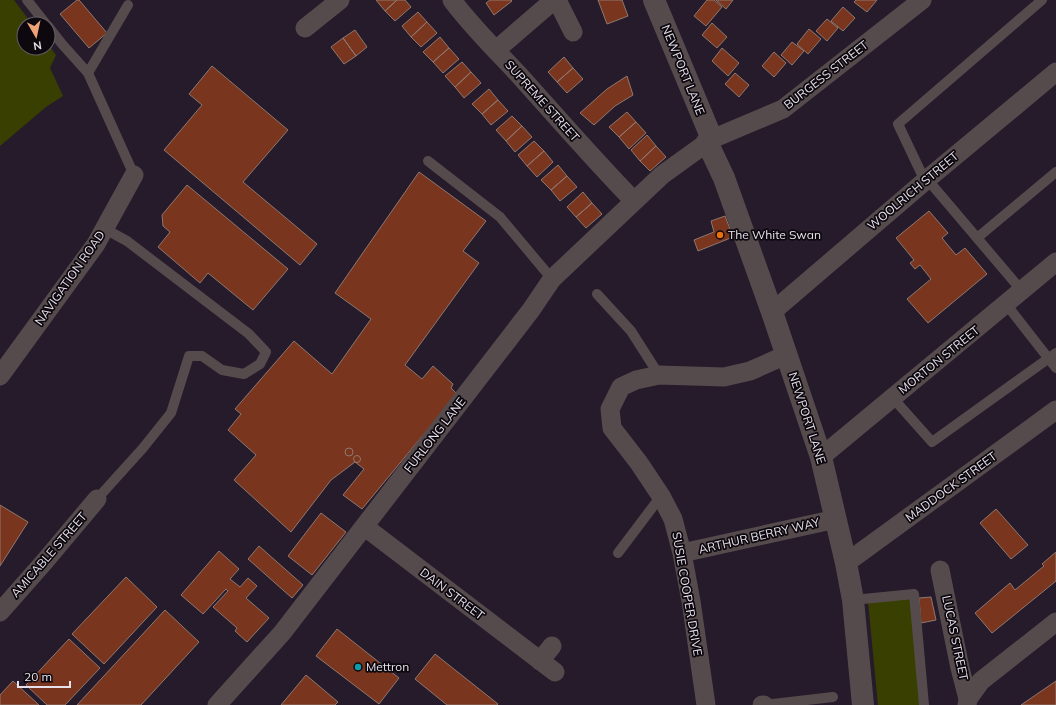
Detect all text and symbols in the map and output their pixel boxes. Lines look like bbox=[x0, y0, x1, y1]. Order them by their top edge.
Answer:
north arrow bbox=[16, 16, 56, 56]
street label: NEWPORT LANE bbox=[659, 23, 708, 117]
street label: BURGESS STREET bbox=[780, 37, 871, 112]
text: N bbox=[32, 38, 43, 53]
street label: SUPREME STREET bbox=[502, 57, 583, 145]
street label: WOOLRICH STREET bbox=[864, 148, 962, 233]
street label: NAVIGATION ROAD bbox=[31, 227, 108, 328]
place label: The White Swan bbox=[728, 227, 821, 242]
marker: The White Swan bbox=[715, 230, 725, 240]
street label: MORTON STREET bbox=[895, 322, 983, 397]
street label: NEWPORT LANE bbox=[786, 370, 829, 466]
street label: FURLONG LANE bbox=[401, 394, 469, 475]
street label: MADDOCK STREET bbox=[902, 448, 1000, 525]
street label: AMICABLE STREET bbox=[8, 508, 90, 600]
street label: ARTHUR BERRY WAY bbox=[697, 514, 822, 557]
street label: SUSIE COOPER DRIVE bbox=[669, 531, 706, 657]
street label: DAIN STREET bbox=[417, 564, 488, 623]
street label: LUCAS STREET bbox=[939, 594, 972, 682]
place label: Mettron bbox=[366, 659, 409, 674]
marker: Mettron bbox=[353, 662, 363, 672]
scale bar bbox=[18, 663, 70, 689]
text: 20 m bbox=[24, 669, 52, 684]

